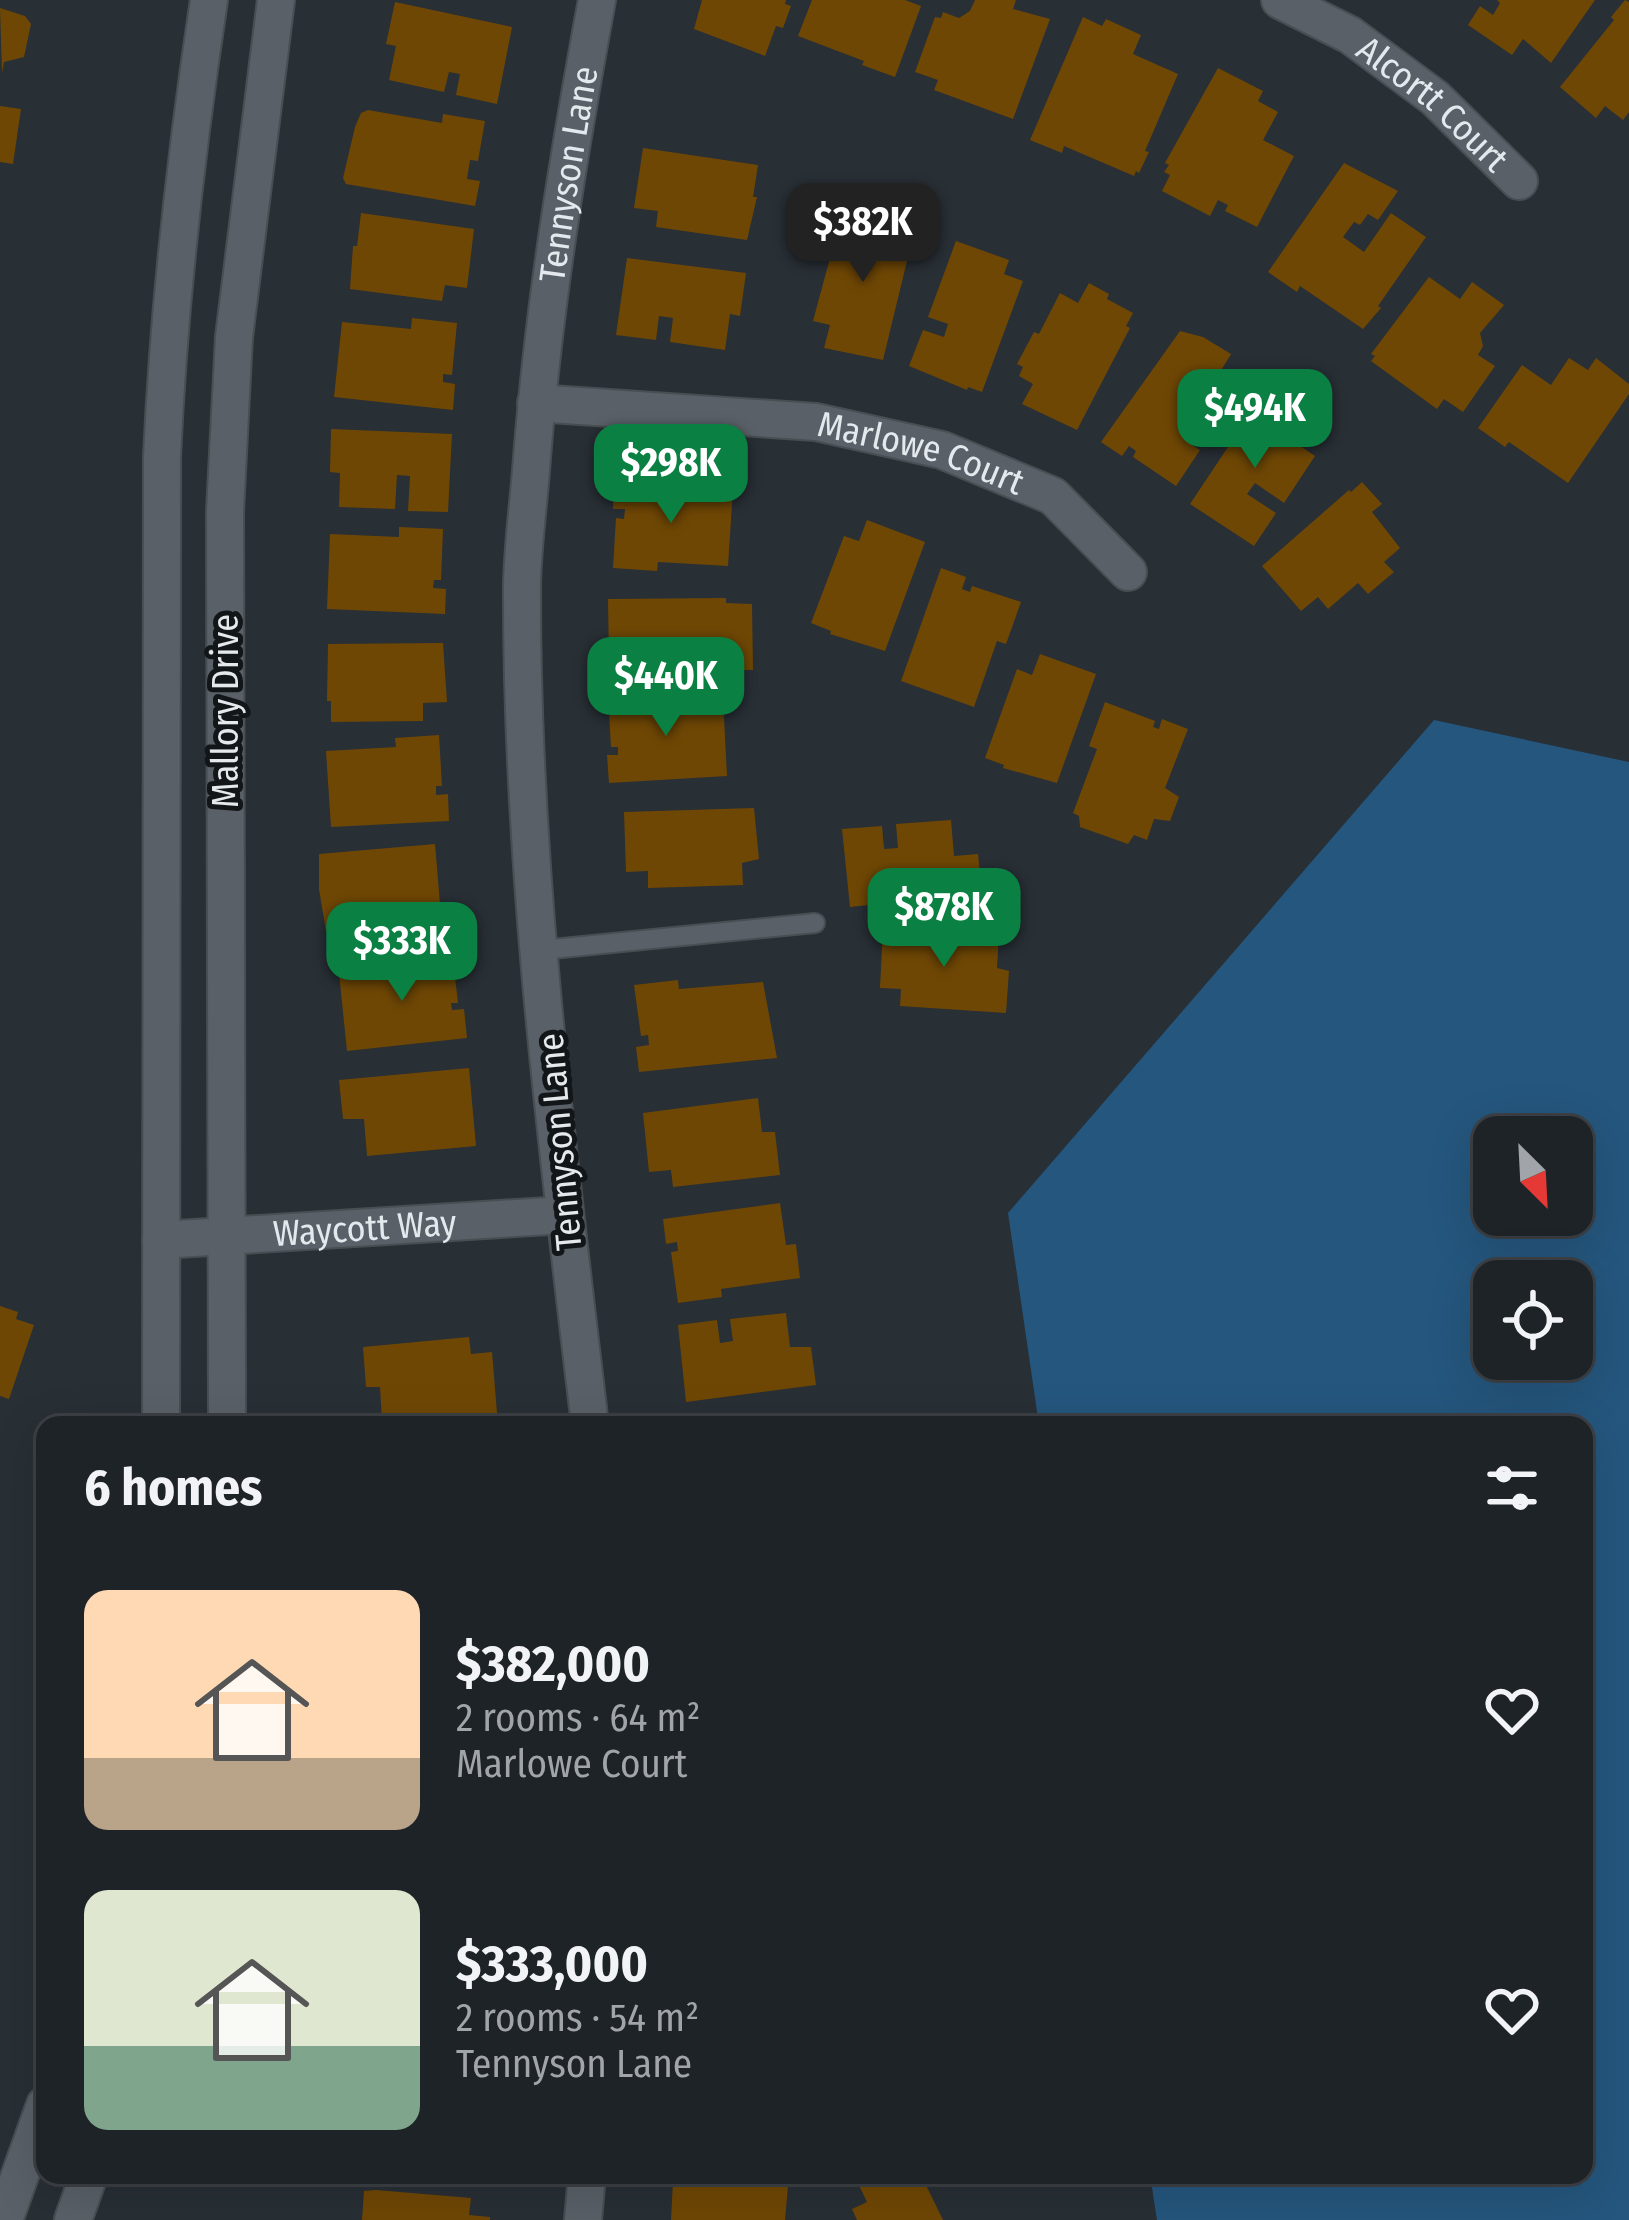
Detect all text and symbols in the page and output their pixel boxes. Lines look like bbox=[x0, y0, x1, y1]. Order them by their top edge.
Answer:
street label: Alcortt Court bbox=[1348, 27, 1518, 181]
street label: Tennyson Lane bbox=[530, 63, 608, 285]
pin: $382K bbox=[779, 183, 947, 285]
text: $382K bbox=[814, 199, 912, 245]
pin: $494K bbox=[1171, 369, 1339, 471]
text: $494K bbox=[1204, 385, 1306, 431]
street label: Marlowe Court bbox=[813, 402, 1031, 505]
pin: $298K bbox=[587, 424, 755, 526]
text: $298K bbox=[621, 440, 721, 486]
street label: Mallory Drive bbox=[204, 614, 248, 808]
pin: $440K bbox=[582, 637, 750, 739]
text: $440K bbox=[614, 653, 718, 699]
pin: $878K bbox=[860, 868, 1028, 970]
text: $878K bbox=[895, 884, 993, 930]
pin: $333K bbox=[318, 902, 486, 1004]
text: $333K bbox=[353, 918, 451, 964]
street label: Tennyson Lane bbox=[529, 1032, 591, 1252]
north arrow bbox=[1473, 1116, 1593, 1236]
map controls bbox=[1473, 1116, 1593, 1380]
street label: Waycott Way bbox=[272, 1201, 458, 1256]
button: locate bbox=[1473, 1260, 1593, 1380]
icon: filters bbox=[1479, 1455, 1545, 1521]
text: 6 homes bbox=[84, 1457, 262, 1519]
text: $382,000 bbox=[456, 1633, 650, 1695]
icon: home bbox=[180, 1638, 324, 1782]
icon: heart bbox=[1479, 1677, 1545, 1743]
text: 2 rooms · 64 m² bbox=[456, 1695, 700, 1741]
text: Marlowe Court bbox=[456, 1741, 687, 1787]
text: $333,000 bbox=[456, 1933, 648, 1995]
icon: home bbox=[180, 1938, 324, 2082]
icon: heart bbox=[1479, 1977, 1545, 2043]
text: 2 rooms · 54 m² bbox=[456, 1995, 699, 2041]
text: Tennyson Lane bbox=[456, 2041, 692, 2087]

